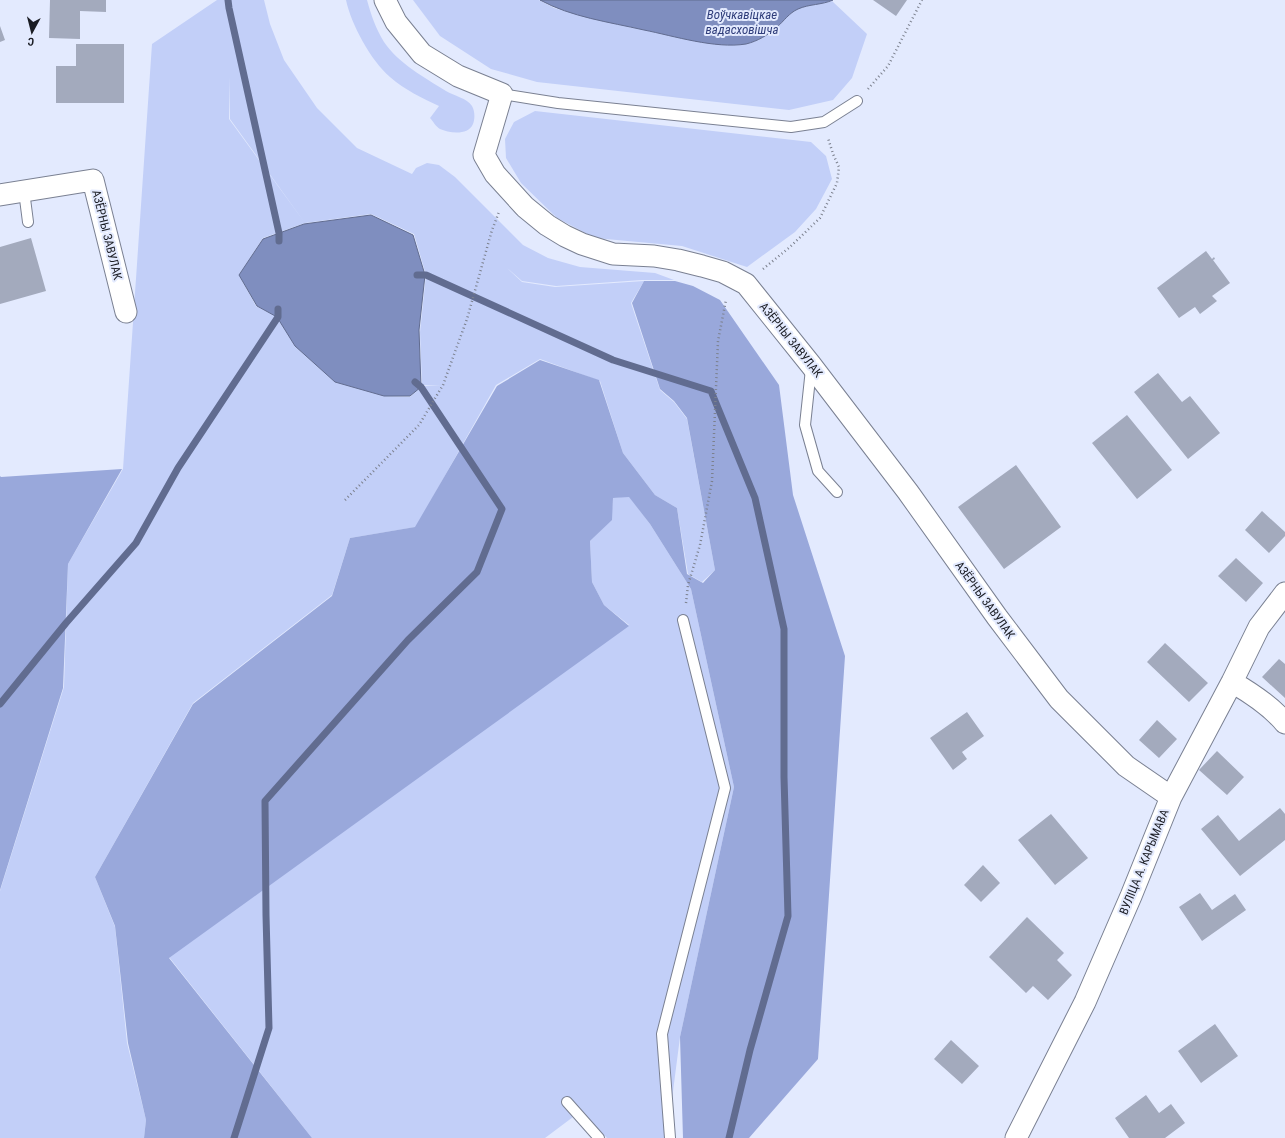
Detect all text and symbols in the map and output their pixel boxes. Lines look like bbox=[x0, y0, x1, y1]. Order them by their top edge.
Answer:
water label: Воўчкавіцкае вадасховішча bbox=[706, 7, 778, 37]
north arrow bbox=[12, 12, 52, 52]
text: С bbox=[27, 35, 35, 48]
street label: АЗЁРНЫ ЗАВУЛАК bbox=[89, 188, 126, 282]
street label: АЗЁРНЫ ЗАВУЛАК bbox=[757, 299, 826, 380]
street label: АЗЁРНЫ ЗАВУЛАК bbox=[952, 558, 1019, 642]
street label: ВУЛІЦА А. КАРЫМАВА bbox=[1116, 807, 1172, 917]

